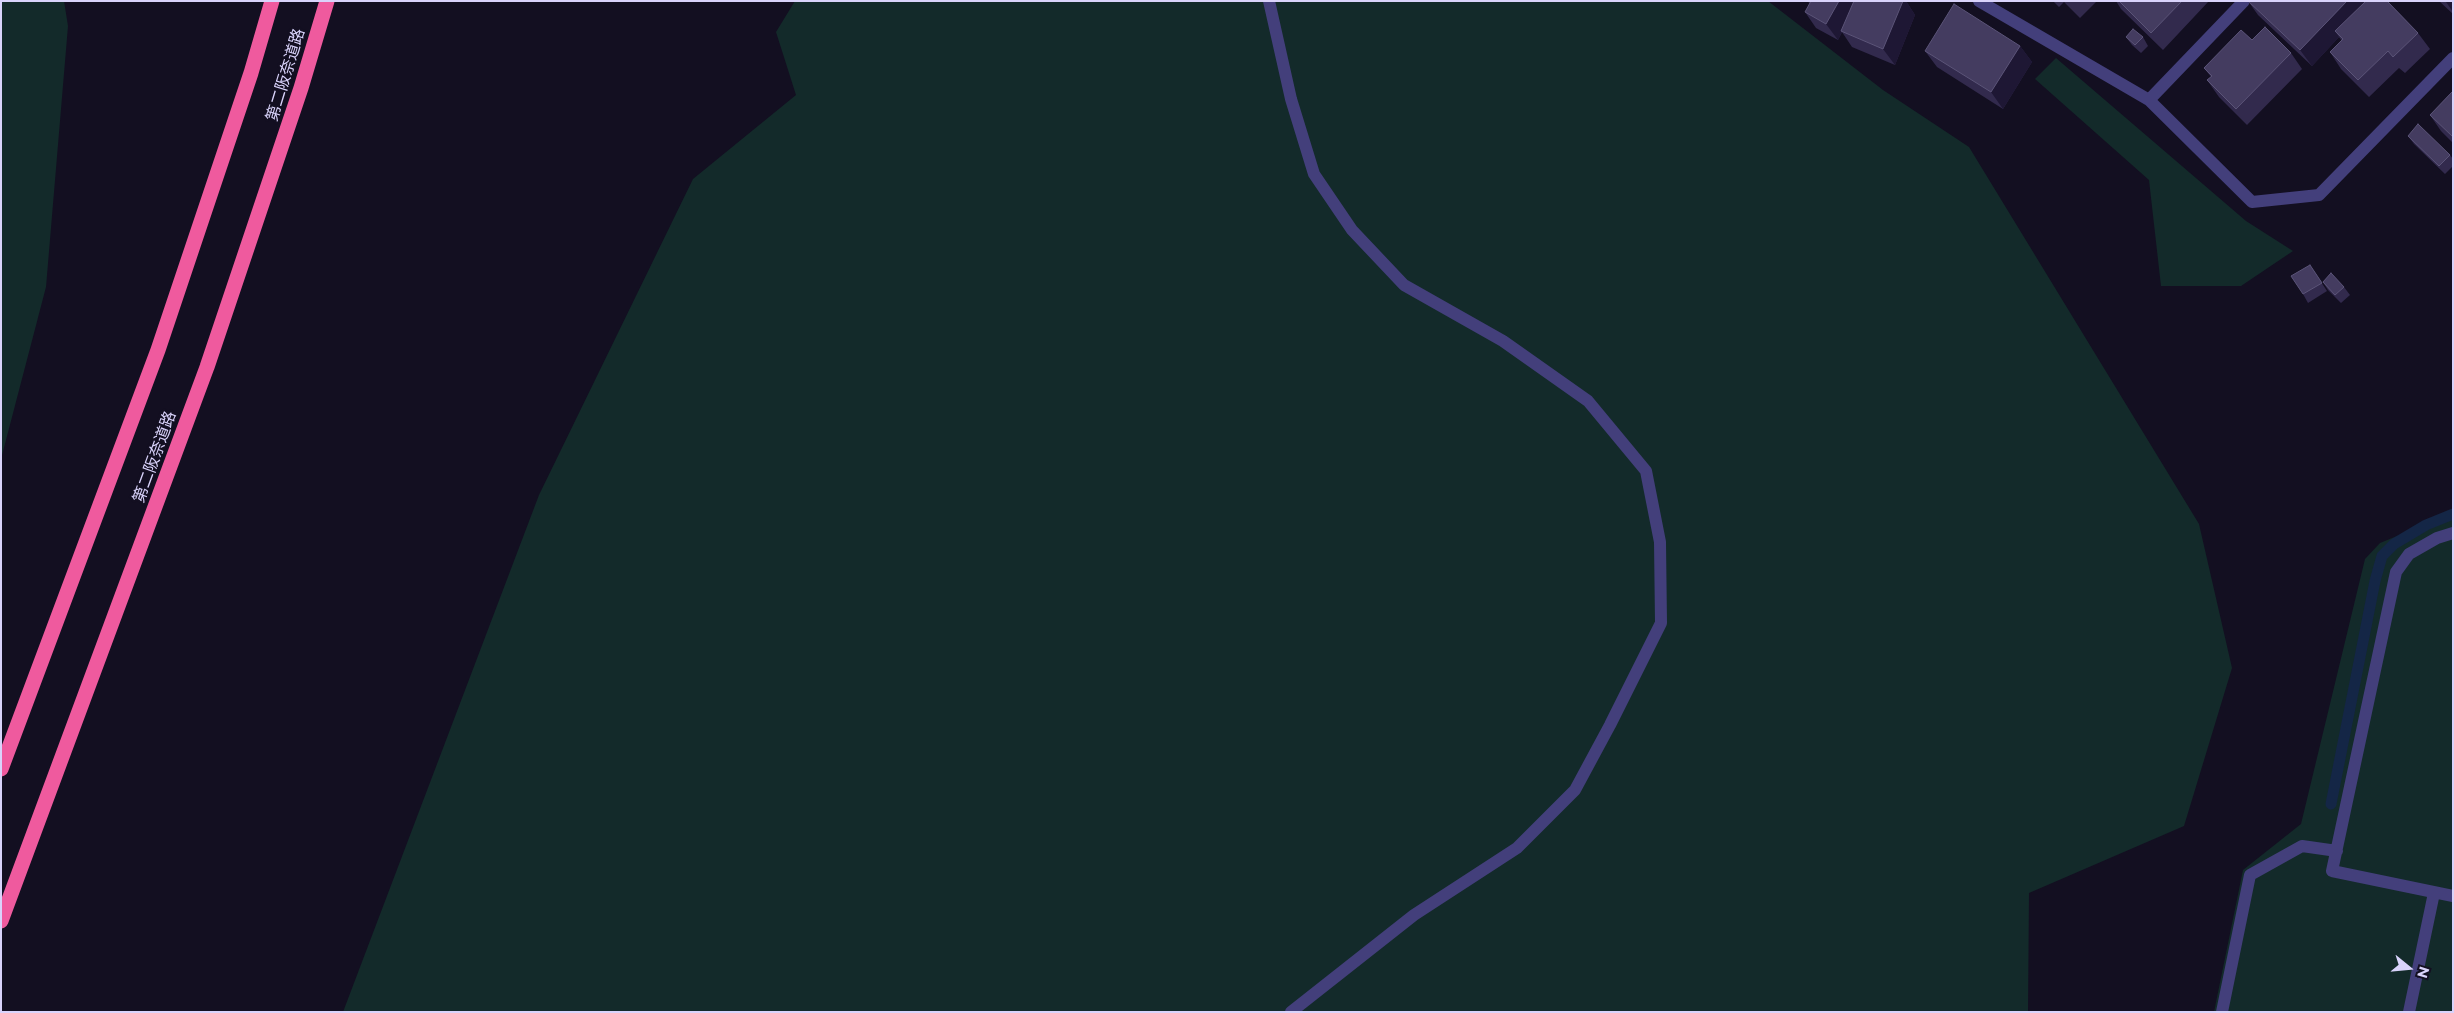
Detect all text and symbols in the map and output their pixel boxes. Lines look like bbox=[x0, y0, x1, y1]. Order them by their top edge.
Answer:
street label: 第二阪奈道路 bbox=[263, 26, 309, 124]
street label: 第二阪奈道路 bbox=[130, 409, 180, 505]
north arrow bbox=[2384, 943, 2434, 993]
text: N bbox=[2413, 964, 2434, 980]

